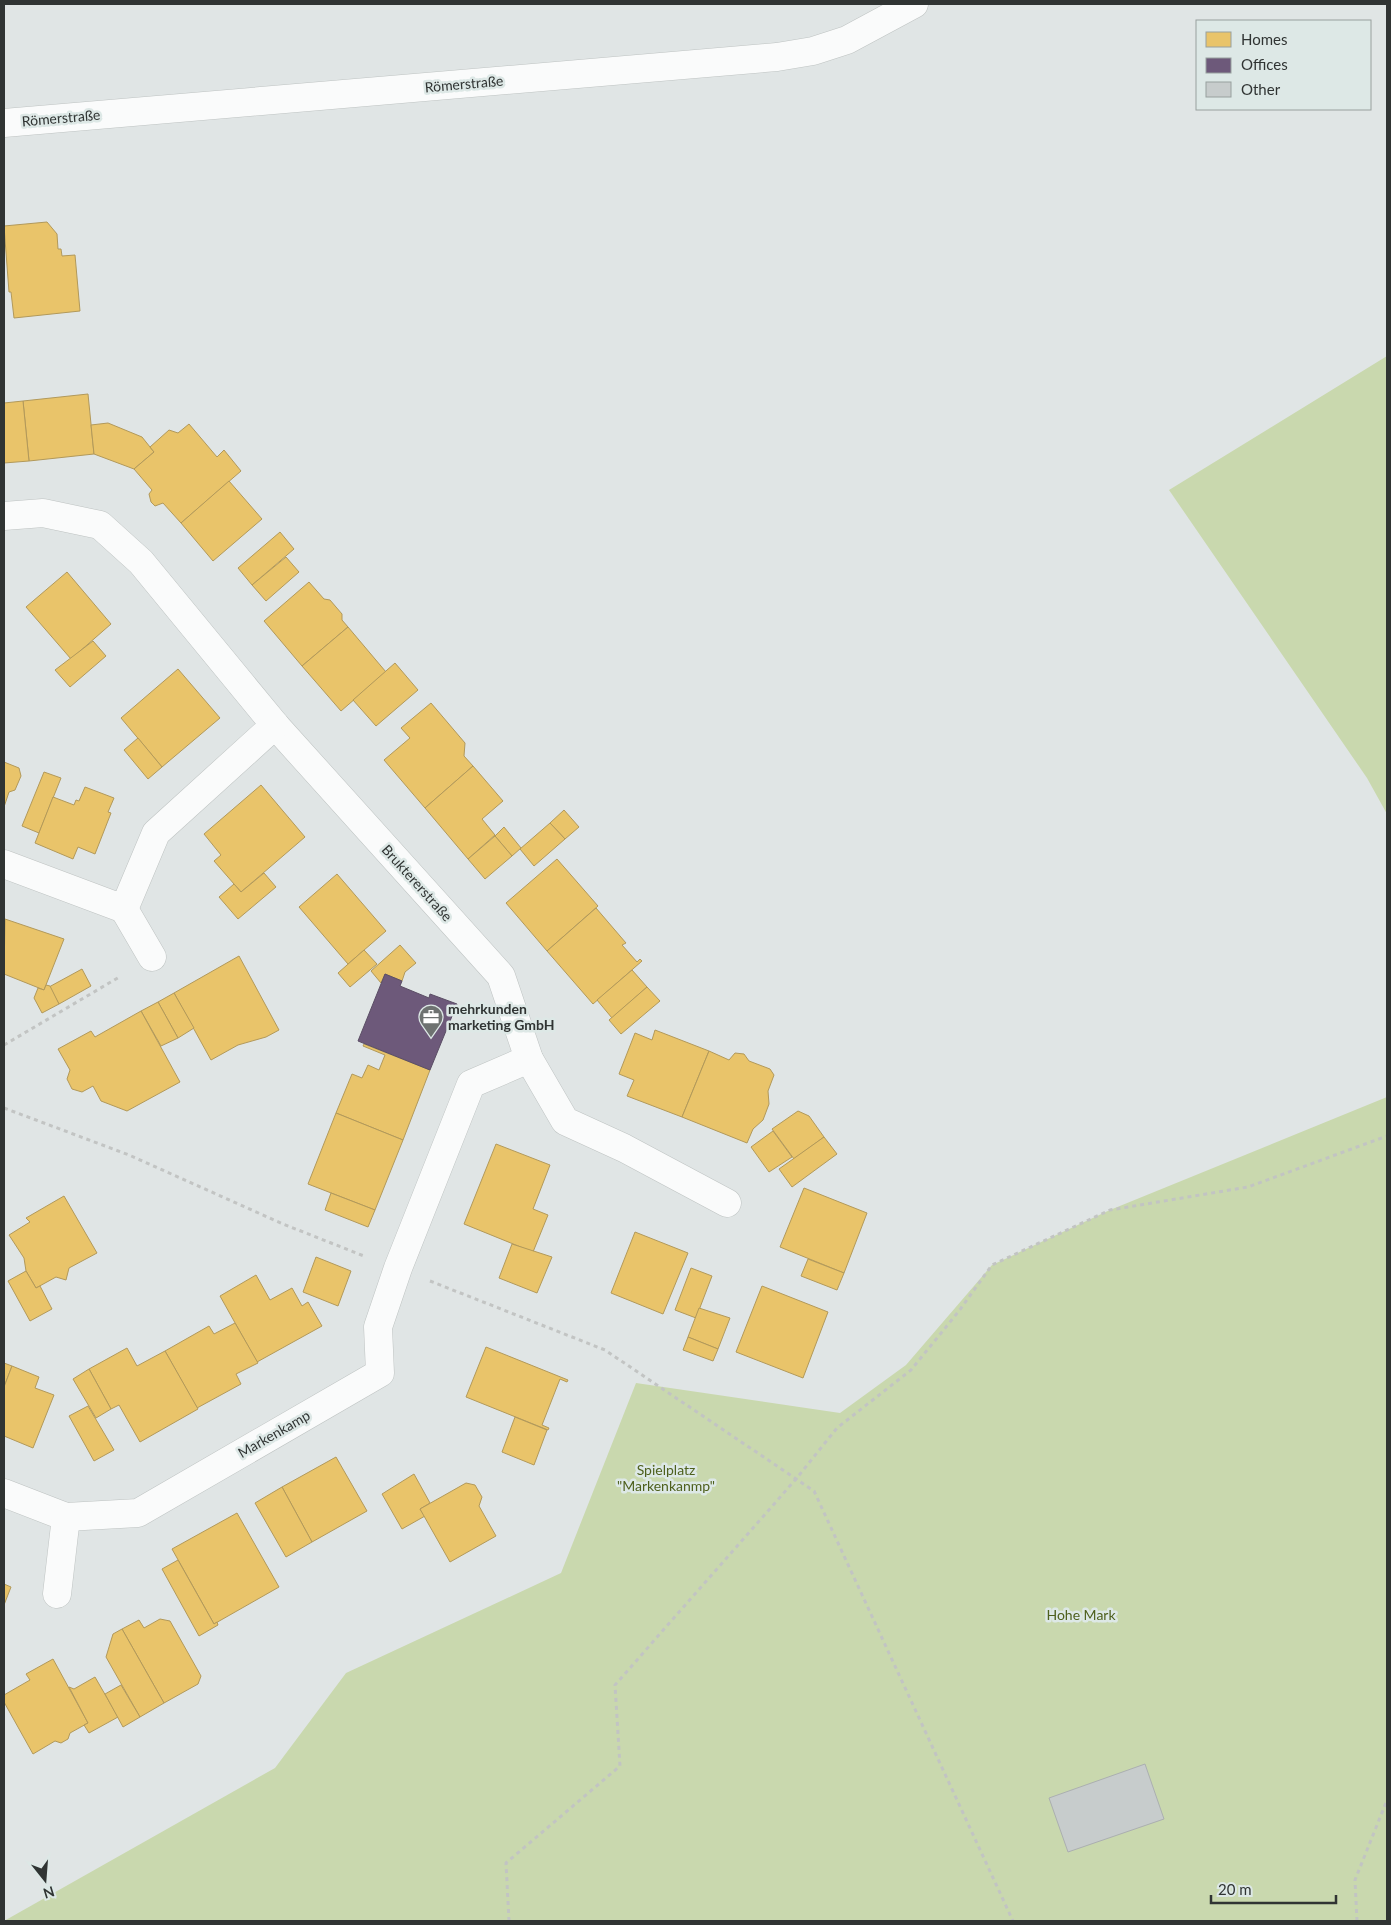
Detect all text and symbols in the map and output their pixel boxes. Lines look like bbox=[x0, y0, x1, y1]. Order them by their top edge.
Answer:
legend bbox=[1196, 20, 1371, 110]
text: Homes bbox=[1241, 30, 1287, 48]
text: Offices bbox=[1241, 55, 1288, 73]
street label: Römerstraße bbox=[424, 72, 504, 95]
text: Other bbox=[1241, 80, 1281, 98]
street label: Römerstraße bbox=[21, 106, 101, 129]
street label: Bruktererstraße bbox=[379, 841, 456, 924]
place label: mehrkunden marketing GmbH bbox=[448, 1000, 555, 1033]
office icon: mehrkunden marketing GmbH bbox=[418, 1004, 444, 1038]
street label: Markenkamp bbox=[235, 1406, 313, 1461]
park label: Spielplatz "Markenkanmp" bbox=[617, 1461, 715, 1494]
park label: Hohe Mark bbox=[1046, 1606, 1116, 1623]
north arrow bbox=[20, 1855, 70, 1905]
scale bar bbox=[1211, 1872, 1336, 1904]
text: 20 m bbox=[1218, 1880, 1252, 1898]
text: N bbox=[41, 1883, 57, 1903]

